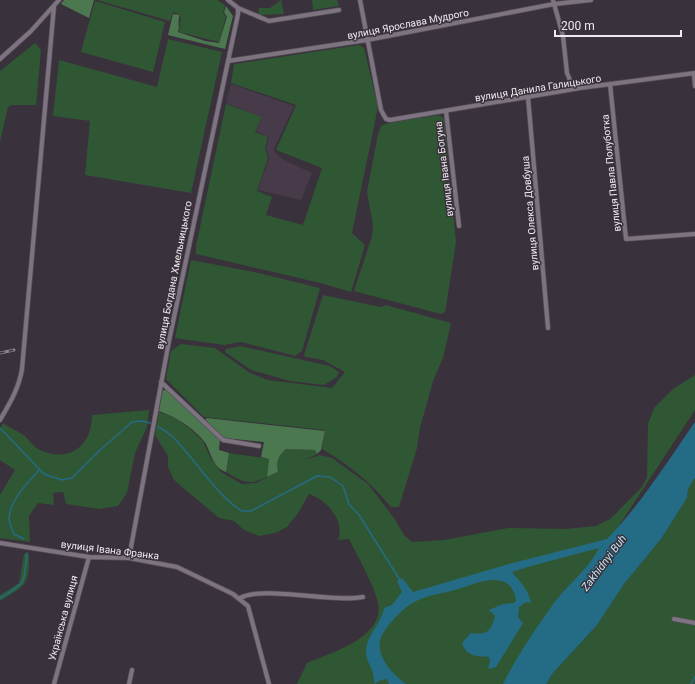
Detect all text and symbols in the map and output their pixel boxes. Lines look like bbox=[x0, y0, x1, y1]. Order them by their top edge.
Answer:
street label: вулиця Ярослава Мудрого bbox=[346, 7, 470, 41]
scale bar bbox=[555, 12, 681, 38]
text: 200 m bbox=[561, 19, 595, 33]
street label: вулиця Данила Галицького bbox=[474, 73, 602, 103]
street label: вулиця Павла Полуботка bbox=[599, 114, 623, 232]
street label: вулиця Івана Богуна bbox=[433, 121, 455, 217]
street label: вулиця Олекса Довбуша bbox=[520, 155, 540, 271]
street label: вулиця Богдана Хмельницького bbox=[154, 200, 194, 350]
water label: Zakhidnyi Buh bbox=[578, 532, 629, 594]
street label: вулиця Івана Франка bbox=[60, 538, 160, 561]
street label: Українська вулиця bbox=[46, 574, 80, 662]

